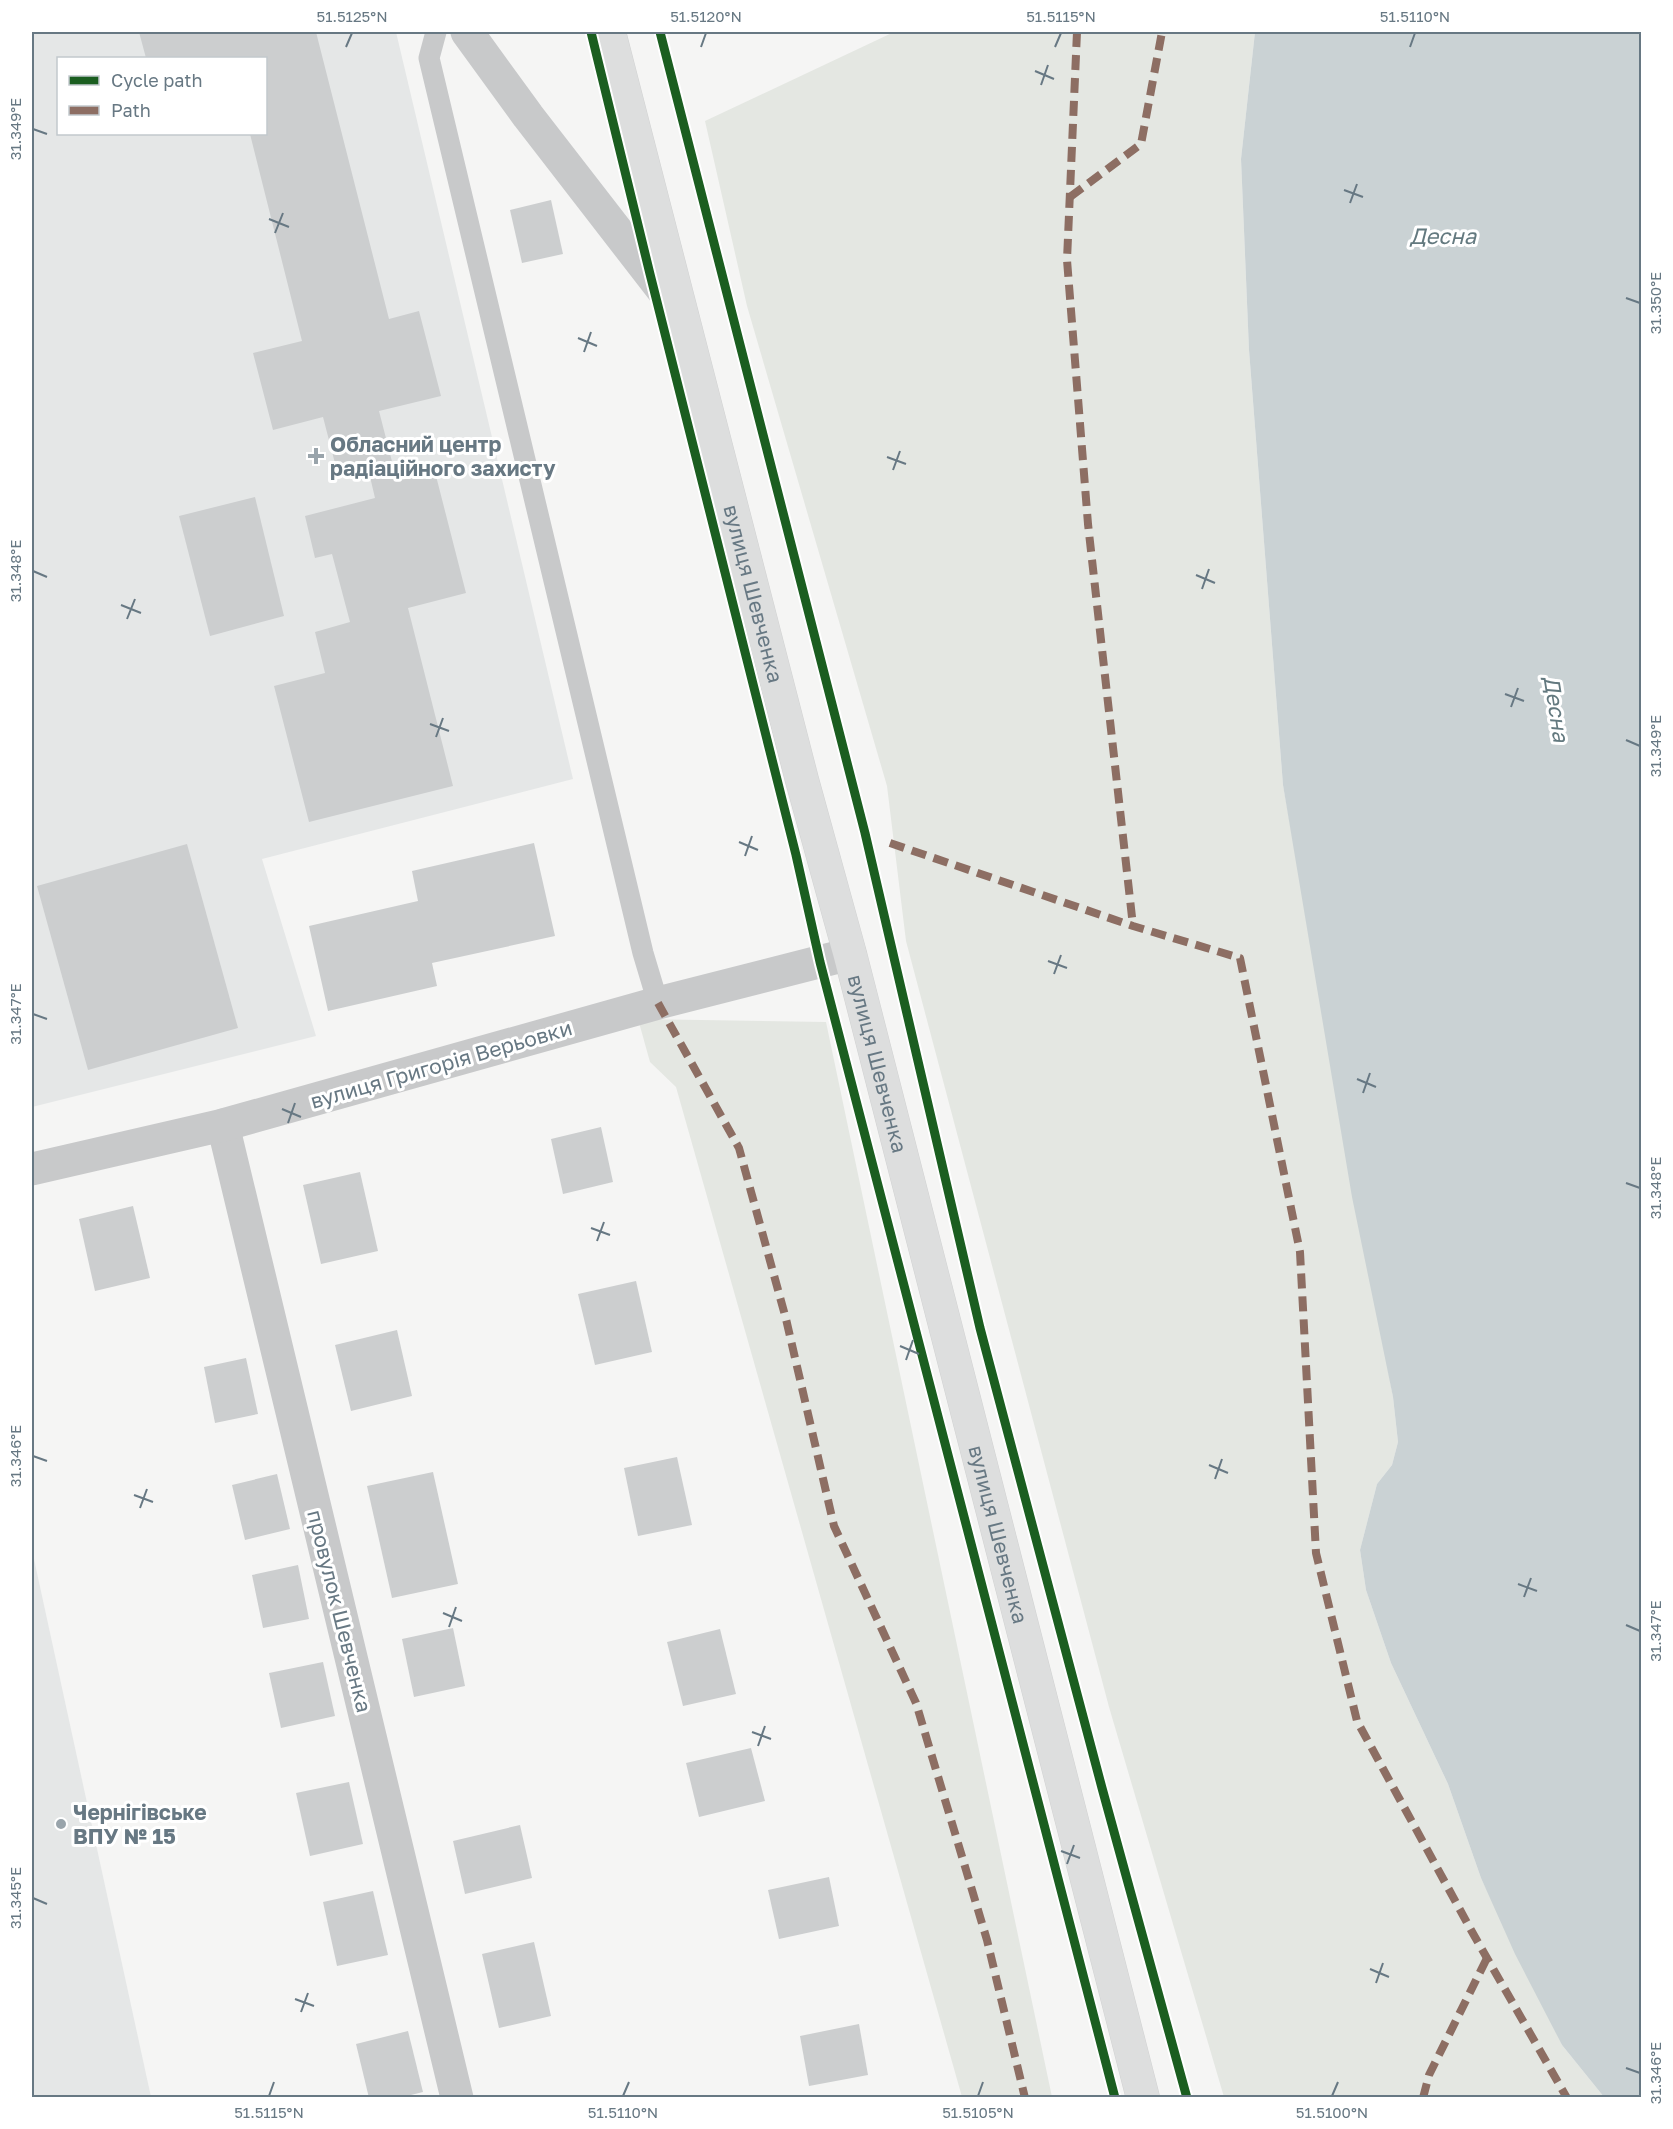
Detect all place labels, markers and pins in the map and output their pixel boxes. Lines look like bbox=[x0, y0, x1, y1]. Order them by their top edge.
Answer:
place label: Обласний центр радіаційного захисту bbox=[330, 431, 556, 481]
marker: Обласний центр радіаційного захисту bbox=[307, 447, 325, 465]
place label: Чернігівське ВПУ № 15 bbox=[73, 1799, 207, 1849]
marker: Чернігівське ВПУ № 15 bbox=[54, 1817, 68, 1831]

